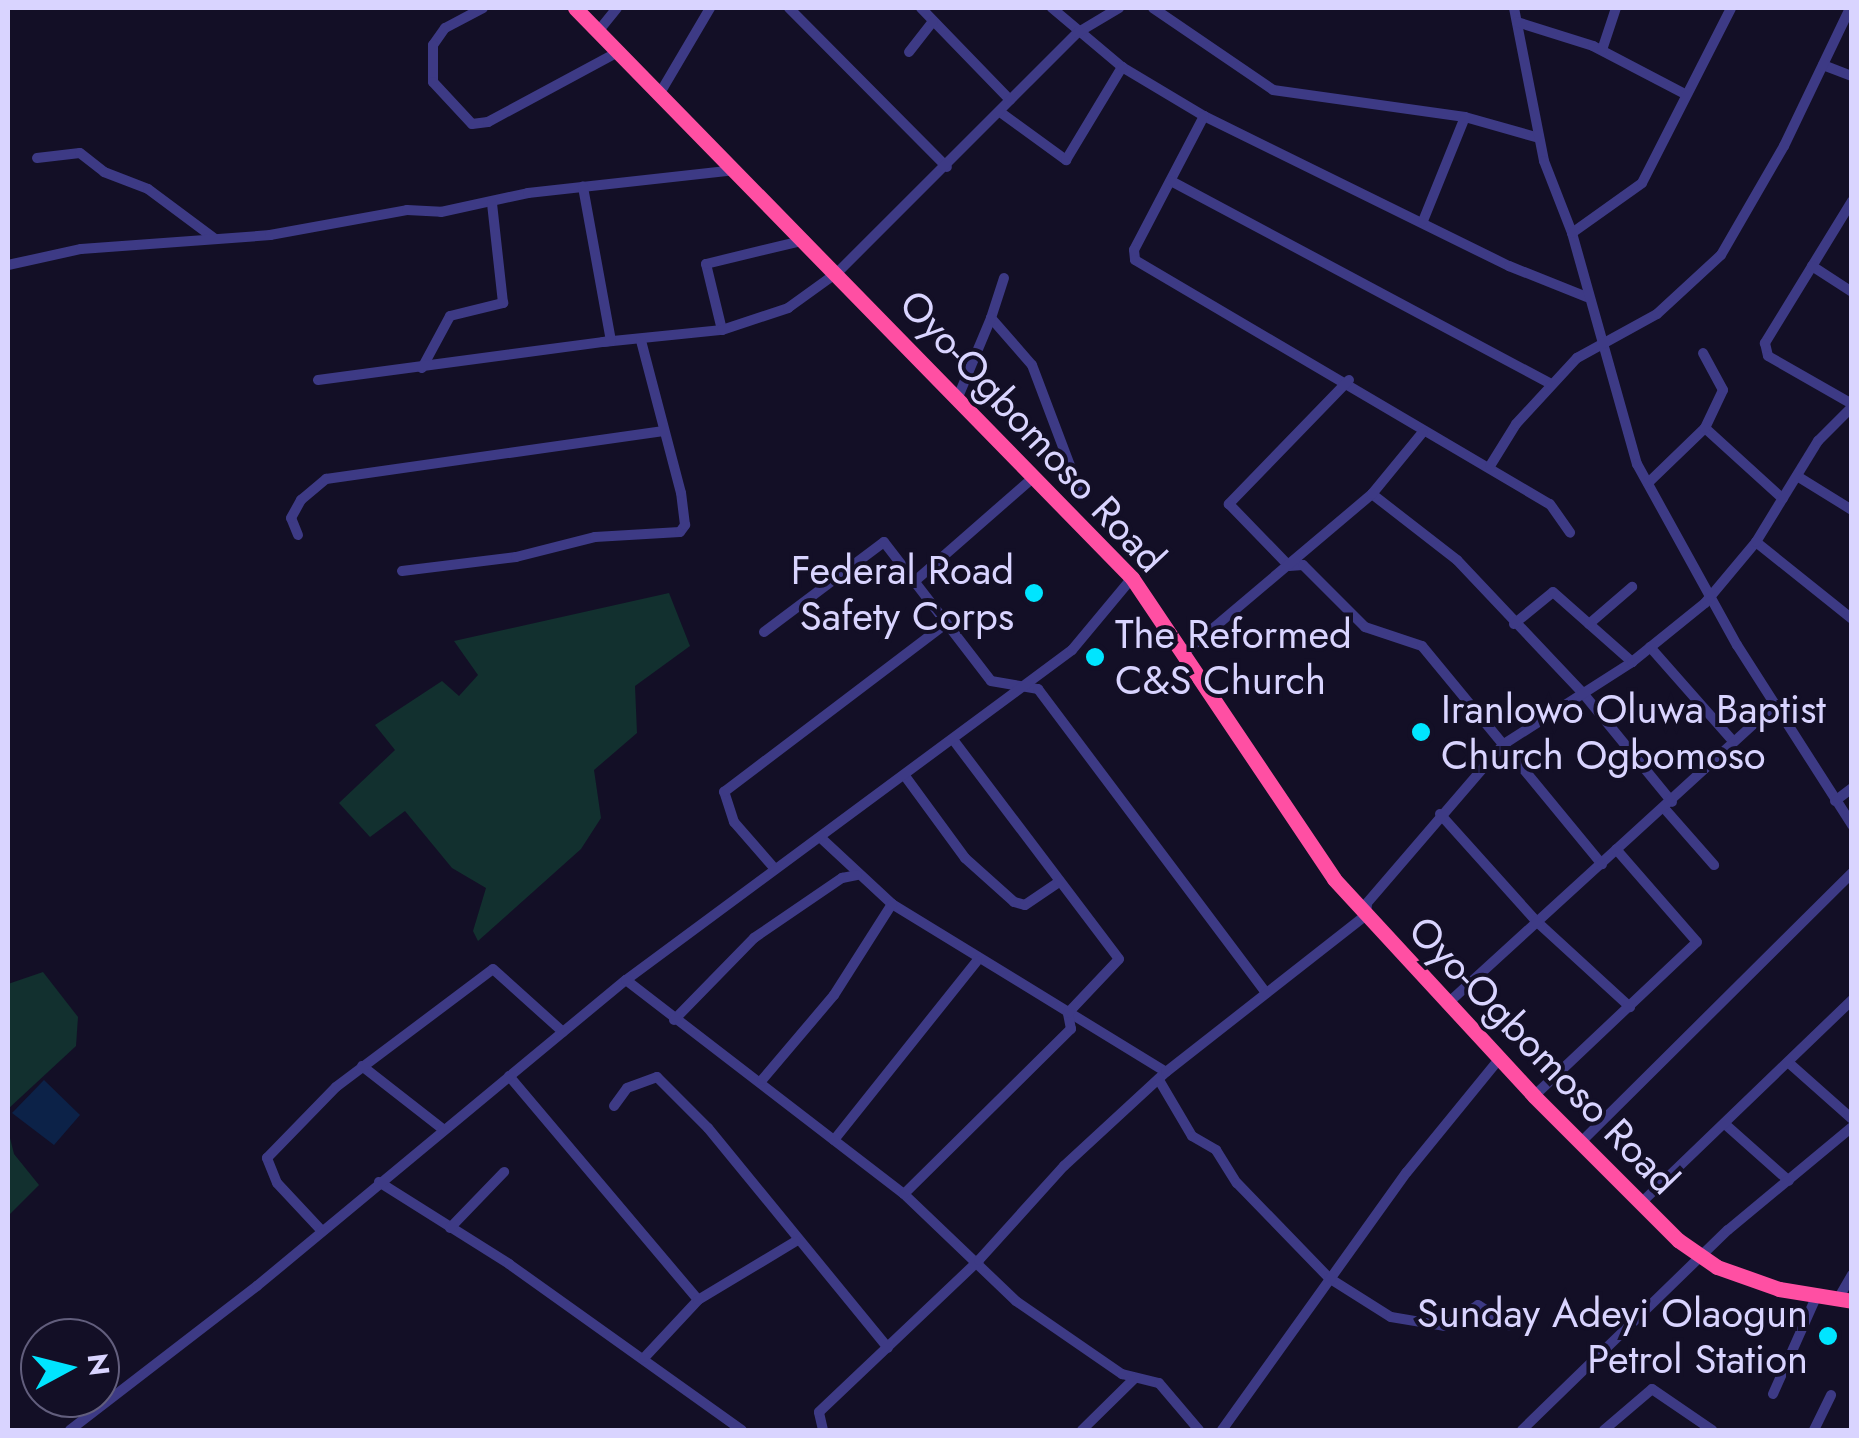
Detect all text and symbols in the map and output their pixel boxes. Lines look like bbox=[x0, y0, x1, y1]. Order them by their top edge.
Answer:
street label: Oyo-Ogbomoso Road bbox=[890, 280, 1176, 582]
place label: Federal Road Safety Corps bbox=[791, 546, 1014, 640]
marker: Federal Road Safety Corps bbox=[1023, 582, 1045, 604]
place label: The Reformed C&S Church bbox=[1115, 610, 1352, 704]
marker: The Reformed C&S Church bbox=[1084, 646, 1106, 668]
place label: Iranlowo Oluwa Baptist Church Ogbomoso bbox=[1441, 685, 1826, 779]
marker: Iranlowo Oluwa Baptist Church Ogbomoso bbox=[1410, 721, 1432, 743]
street label: Oyo-Ogbomoso Road bbox=[1399, 906, 1689, 1204]
place label: Sunday Adeyi Olaogun Petrol Station bbox=[1417, 1289, 1808, 1383]
north arrow bbox=[20, 1318, 120, 1418]
marker: Sunday Adeyi Olaogun Petrol Station bbox=[1817, 1325, 1839, 1347]
text: N bbox=[77, 1351, 120, 1378]

